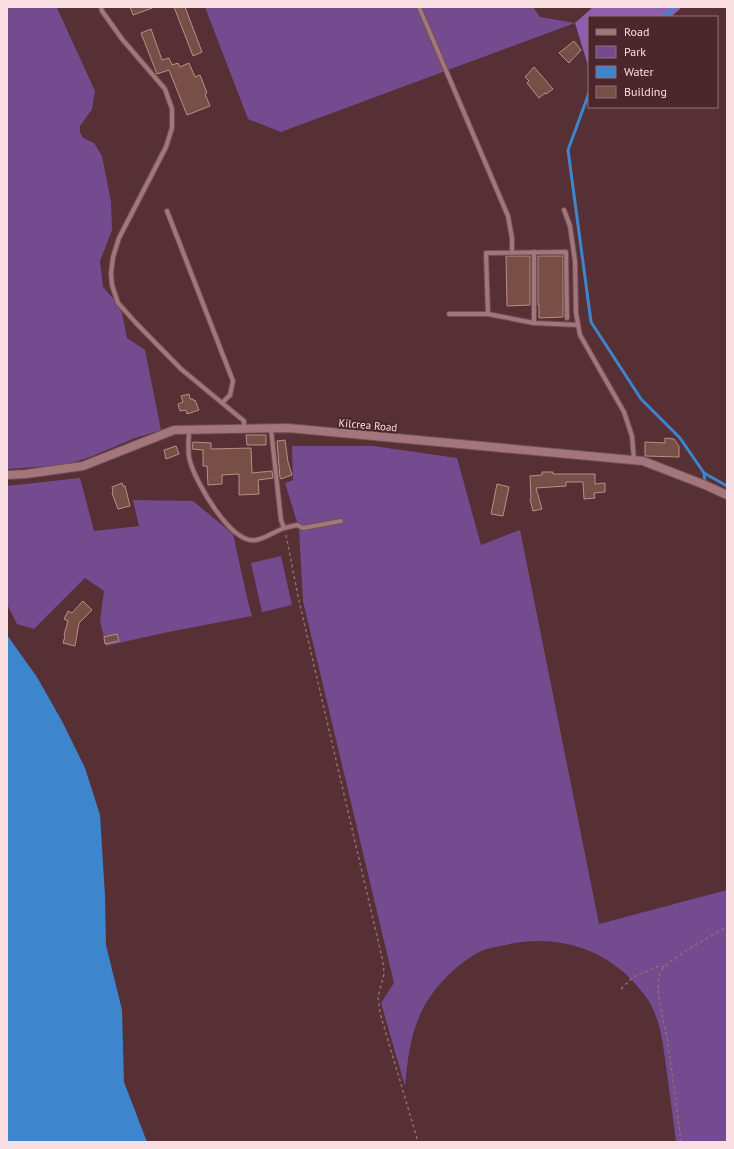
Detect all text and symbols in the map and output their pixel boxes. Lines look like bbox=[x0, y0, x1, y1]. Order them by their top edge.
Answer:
legend bbox=[588, 16, 718, 108]
text: Road bbox=[624, 24, 649, 39]
text: Park bbox=[624, 44, 646, 59]
text: Water bbox=[624, 64, 654, 79]
text: Building bbox=[624, 84, 667, 99]
street label: Kilcrea Road bbox=[338, 415, 398, 435]

